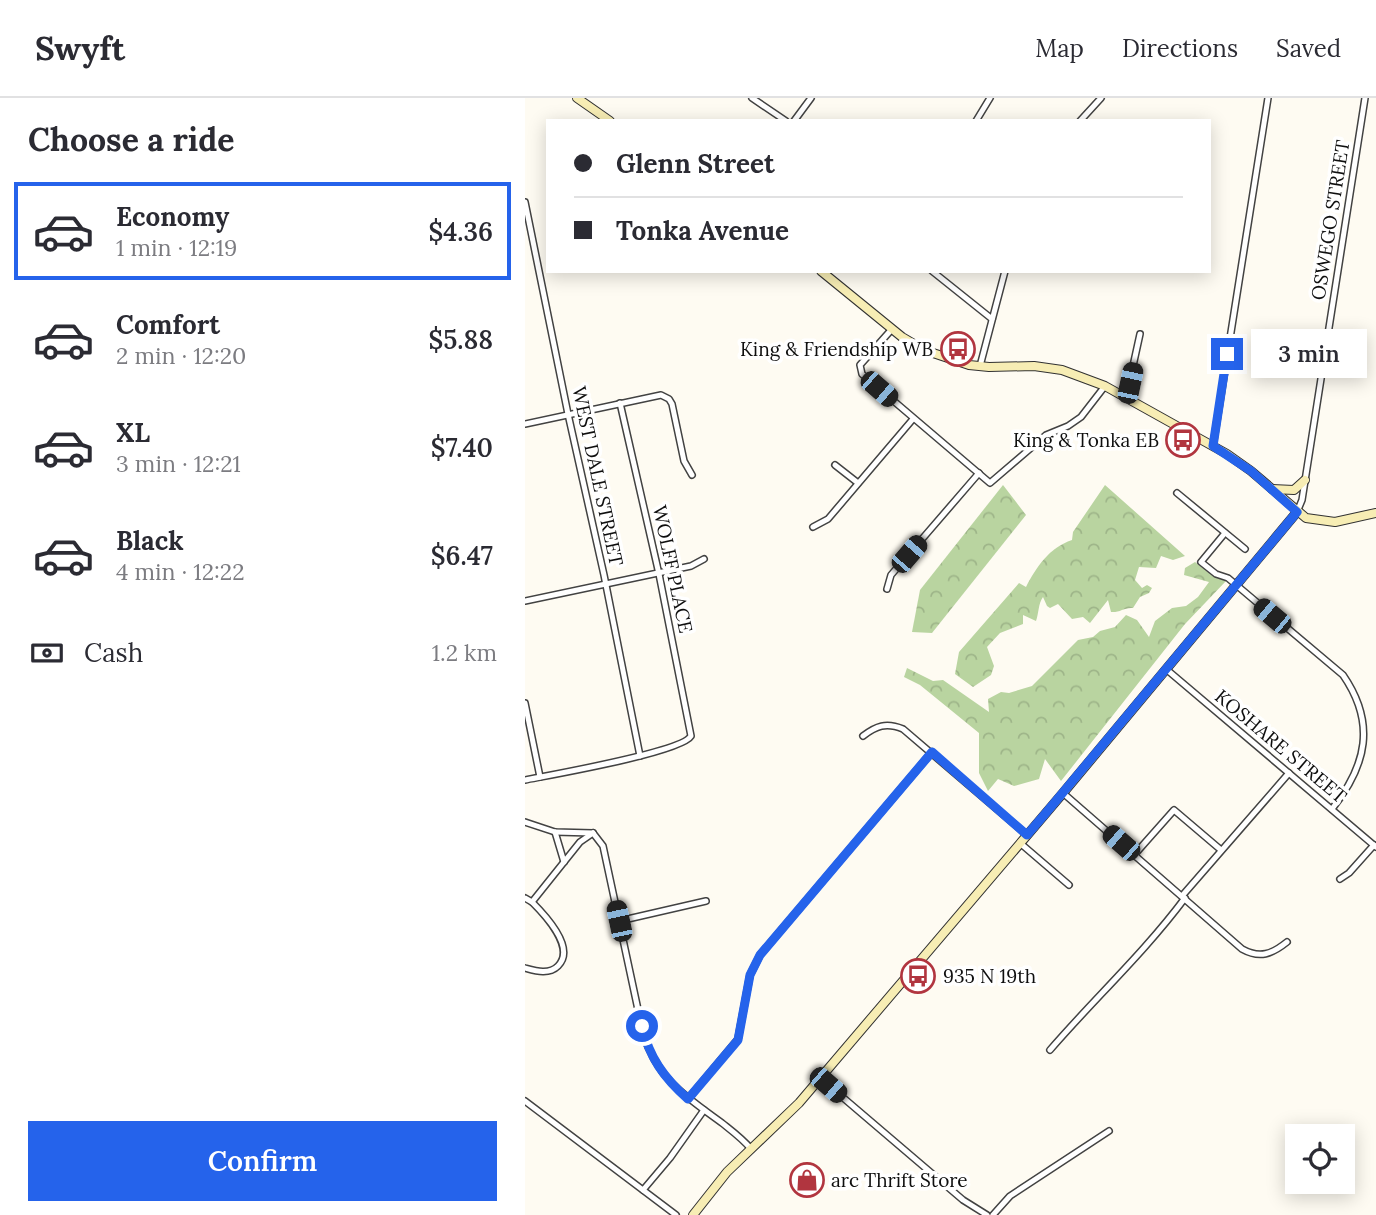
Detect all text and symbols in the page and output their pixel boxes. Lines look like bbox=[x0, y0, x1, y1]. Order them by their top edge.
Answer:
text: Swyft bbox=[35, 27, 125, 69]
text: Map bbox=[1035, 33, 1084, 64]
text: Directions bbox=[1122, 33, 1238, 64]
text: Saved bbox=[1276, 33, 1341, 64]
text: Choose a ride bbox=[28, 119, 235, 160]
street label: OSWEGO STREET bbox=[1306, 138, 1354, 302]
text: Glenn Street bbox=[616, 147, 775, 180]
icon: car bbox=[32, 200, 95, 263]
text: Economy bbox=[116, 200, 229, 233]
text: Tonka Avenue bbox=[616, 214, 789, 247]
text: $4.36 bbox=[428, 215, 493, 248]
text: 1 min · 12:19 bbox=[116, 233, 237, 262]
icon: car bbox=[32, 308, 95, 371]
text: Comfort bbox=[116, 308, 220, 341]
text: $5.88 bbox=[428, 323, 493, 356]
bus stop icon: King & Friendship WB bbox=[939, 330, 977, 368]
callout: 3 min bbox=[1251, 330, 1367, 378]
place label: King & Friendship WB bbox=[740, 337, 933, 361]
route end bbox=[1211, 338, 1243, 370]
text: 3 min bbox=[1278, 339, 1340, 368]
text: 2 min · 12:20 bbox=[116, 341, 246, 370]
car bbox=[1116, 360, 1145, 406]
car bbox=[857, 367, 902, 411]
street label: WEST DALE STREET bbox=[567, 384, 629, 568]
icon: car bbox=[32, 416, 95, 479]
text: XL bbox=[116, 416, 150, 449]
bus stop icon: King & Tonka EB bbox=[1164, 421, 1202, 459]
place label: King & Tonka EB bbox=[1013, 428, 1159, 452]
text: $7.40 bbox=[431, 431, 493, 464]
text: 3 min · 12:21 bbox=[116, 449, 241, 478]
street label: WOLFF PLACE bbox=[648, 503, 698, 635]
icon: car bbox=[32, 524, 95, 587]
text: Black bbox=[116, 524, 184, 557]
car bbox=[888, 531, 931, 577]
text: $6.47 bbox=[431, 539, 493, 572]
text: 4 min · 12:22 bbox=[116, 557, 245, 586]
car bbox=[1250, 594, 1295, 638]
icon: cash bbox=[28, 634, 66, 672]
text: Cash bbox=[84, 636, 143, 669]
text: 1.2 km bbox=[432, 638, 497, 667]
street label: KOSHARE STREET bbox=[1210, 684, 1352, 808]
car bbox=[1099, 821, 1144, 865]
car bbox=[605, 898, 634, 944]
bus stop icon: 935 N 19th bbox=[899, 957, 937, 995]
place label: 935 N 19th bbox=[943, 964, 1036, 988]
route start bbox=[626, 1010, 658, 1042]
car bbox=[806, 1063, 851, 1107]
button: Confirm bbox=[28, 1121, 497, 1201]
map controls bbox=[1285, 1124, 1355, 1194]
button: locate bbox=[1285, 1124, 1355, 1194]
shop icon: arc Thrift Store bbox=[788, 1161, 826, 1199]
place label: arc Thrift Store bbox=[831, 1168, 968, 1192]

